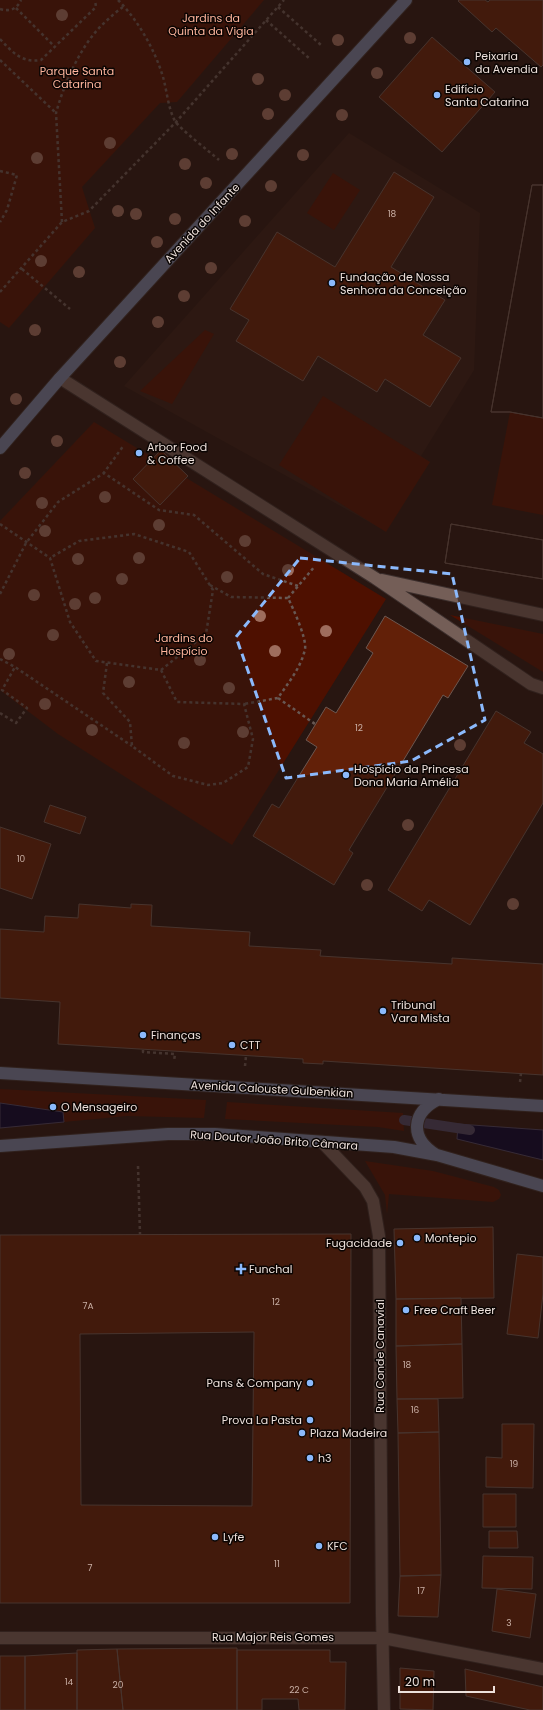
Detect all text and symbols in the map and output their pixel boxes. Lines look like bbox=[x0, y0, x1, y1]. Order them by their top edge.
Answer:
park label: Jardins da Quinta da Vigia bbox=[168, 10, 254, 39]
place label: Peixaria da Avendia bbox=[475, 48, 538, 77]
marker: Peixaria da Avendia bbox=[462, 57, 472, 67]
park label: Parque Santa Catarina bbox=[40, 63, 114, 92]
place label: Edifício Santa Catarina bbox=[445, 81, 529, 110]
marker: Edifício Santa Catarina bbox=[432, 90, 442, 100]
street label: Avenida do Infante bbox=[161, 179, 243, 267]
house number: 18 bbox=[388, 208, 397, 220]
place label: Fundação de Nossa Senhora da Conceição bbox=[340, 269, 467, 298]
marker: Fundação de Nossa Senhora da Conceição bbox=[327, 278, 337, 288]
place label: Arbor Food & Coffee bbox=[147, 439, 207, 468]
marker: Arbor Food & Coffee bbox=[134, 448, 144, 458]
park label: Jardins do Hospício bbox=[155, 630, 213, 659]
house number: 12 bbox=[355, 722, 363, 734]
place label: Hospício da Princesa Dona Maria Amélia bbox=[354, 761, 469, 790]
marker: Hospício da Princesa Dona Maria Amélia bbox=[341, 770, 351, 780]
house number: 10 bbox=[17, 853, 26, 865]
place label: Tribunal Vara Mista bbox=[391, 997, 450, 1026]
marker: Tribunal Vara Mista bbox=[378, 1006, 388, 1016]
place label: Finanças bbox=[151, 1027, 201, 1043]
marker: Finanças bbox=[138, 1030, 148, 1040]
place label: CTT bbox=[240, 1037, 260, 1053]
marker: CTT bbox=[227, 1040, 237, 1050]
street label: Avenida Calouste Gulbenkian bbox=[190, 1077, 354, 1101]
place label: O Mensageiro bbox=[61, 1099, 137, 1115]
marker: O Mensageiro bbox=[48, 1102, 58, 1112]
street label: Rua Doutor João Brito Câmara bbox=[190, 1126, 358, 1154]
place label: Montepio bbox=[425, 1230, 477, 1246]
marker: Montepio bbox=[412, 1233, 422, 1243]
place label: Fugacidade bbox=[326, 1235, 392, 1251]
marker: Fugacidade bbox=[395, 1238, 405, 1248]
place label: Funchal bbox=[249, 1261, 292, 1277]
marker: Funchal bbox=[236, 1264, 246, 1274]
house number: 12 bbox=[272, 1296, 280, 1308]
street label: Rua Conde Canavial bbox=[372, 1299, 388, 1413]
house number: 7A bbox=[83, 1300, 93, 1312]
place label: Free Craft Beer bbox=[414, 1302, 495, 1318]
marker: Free Craft Beer bbox=[401, 1305, 411, 1315]
house number: 18 bbox=[403, 1359, 412, 1371]
place label: Pans & Company bbox=[206, 1375, 303, 1391]
marker: Pans & Company bbox=[305, 1378, 315, 1388]
house number: 16 bbox=[411, 1404, 420, 1416]
place label: Prova La Pasta bbox=[222, 1412, 302, 1428]
marker: Prova La Pasta bbox=[305, 1415, 315, 1425]
place label: Plaza Madeira bbox=[310, 1425, 387, 1441]
marker: Plaza Madeira bbox=[297, 1428, 307, 1438]
place label: h3 bbox=[318, 1450, 332, 1466]
marker: h3 bbox=[305, 1453, 315, 1463]
house number: 19 bbox=[510, 1458, 519, 1470]
place label: Lyfe bbox=[223, 1529, 245, 1545]
marker: Lyfe bbox=[210, 1532, 220, 1542]
place label: KFC bbox=[327, 1538, 348, 1554]
marker: KFC bbox=[314, 1541, 324, 1551]
house number: 11 bbox=[274, 1558, 280, 1570]
house number: 7 bbox=[88, 1562, 93, 1574]
house number: 17 bbox=[417, 1585, 425, 1597]
house number: 3 bbox=[506, 1617, 512, 1629]
street label: Rua Major Reis Gomes bbox=[212, 1629, 334, 1645]
scale bar bbox=[399, 1668, 494, 1694]
text: 20 m bbox=[405, 1673, 435, 1690]
house number: 14 bbox=[65, 1676, 74, 1688]
house number: 20 bbox=[113, 1679, 124, 1691]
house number: 22 C bbox=[289, 1684, 309, 1696]

